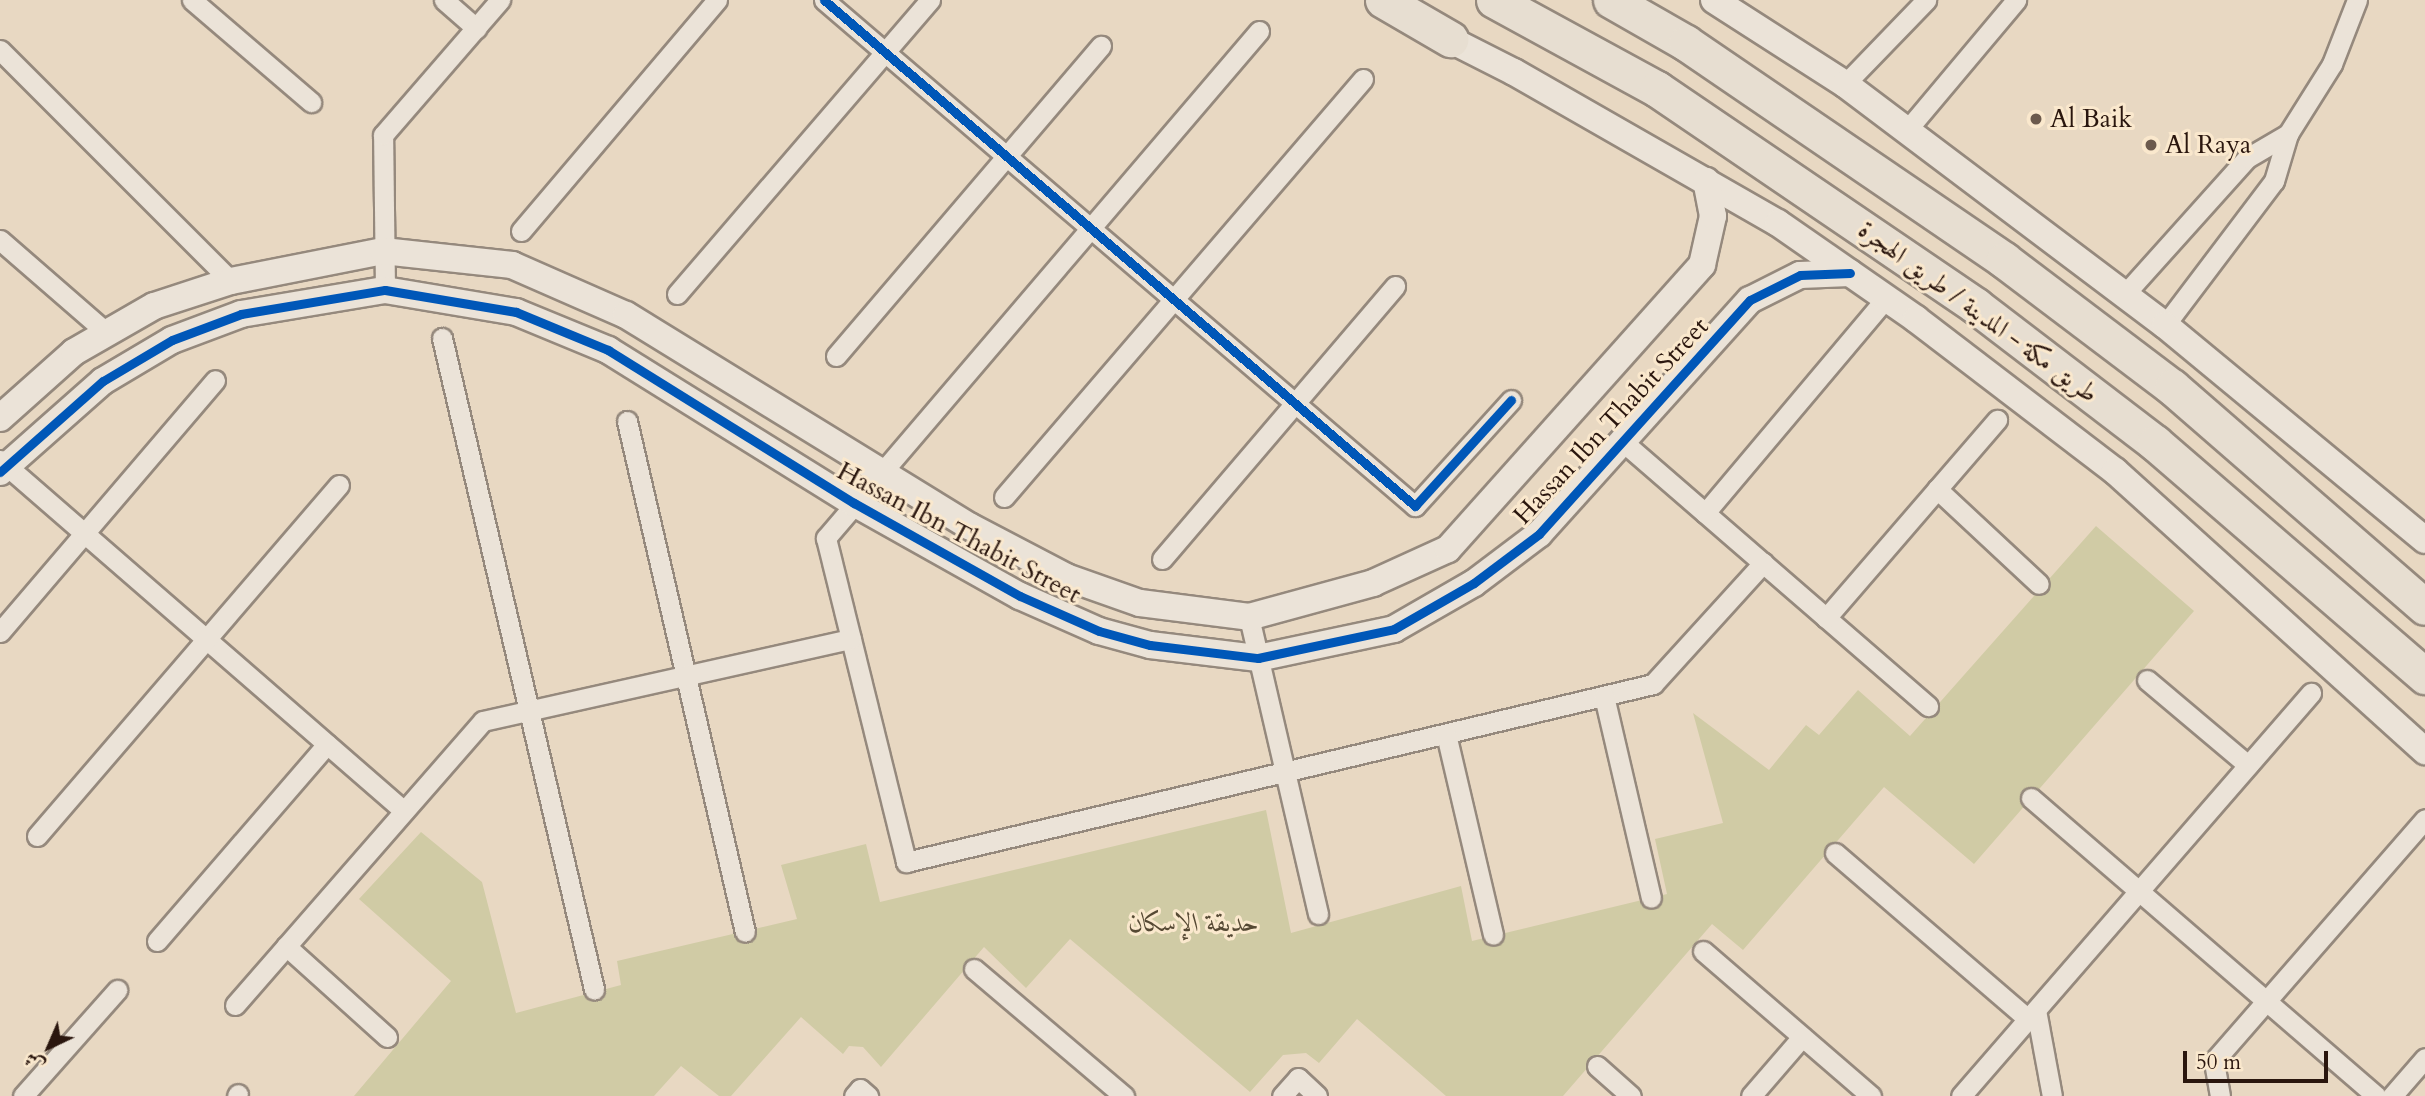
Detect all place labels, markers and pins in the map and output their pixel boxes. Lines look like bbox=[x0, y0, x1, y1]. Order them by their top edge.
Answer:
place label: Al Baik bbox=[2050, 103, 2132, 135]
marker: Al Baik bbox=[2028, 111, 2044, 127]
place label: Al Raya bbox=[2165, 129, 2251, 161]
marker: Al Raya bbox=[2143, 137, 2159, 153]

